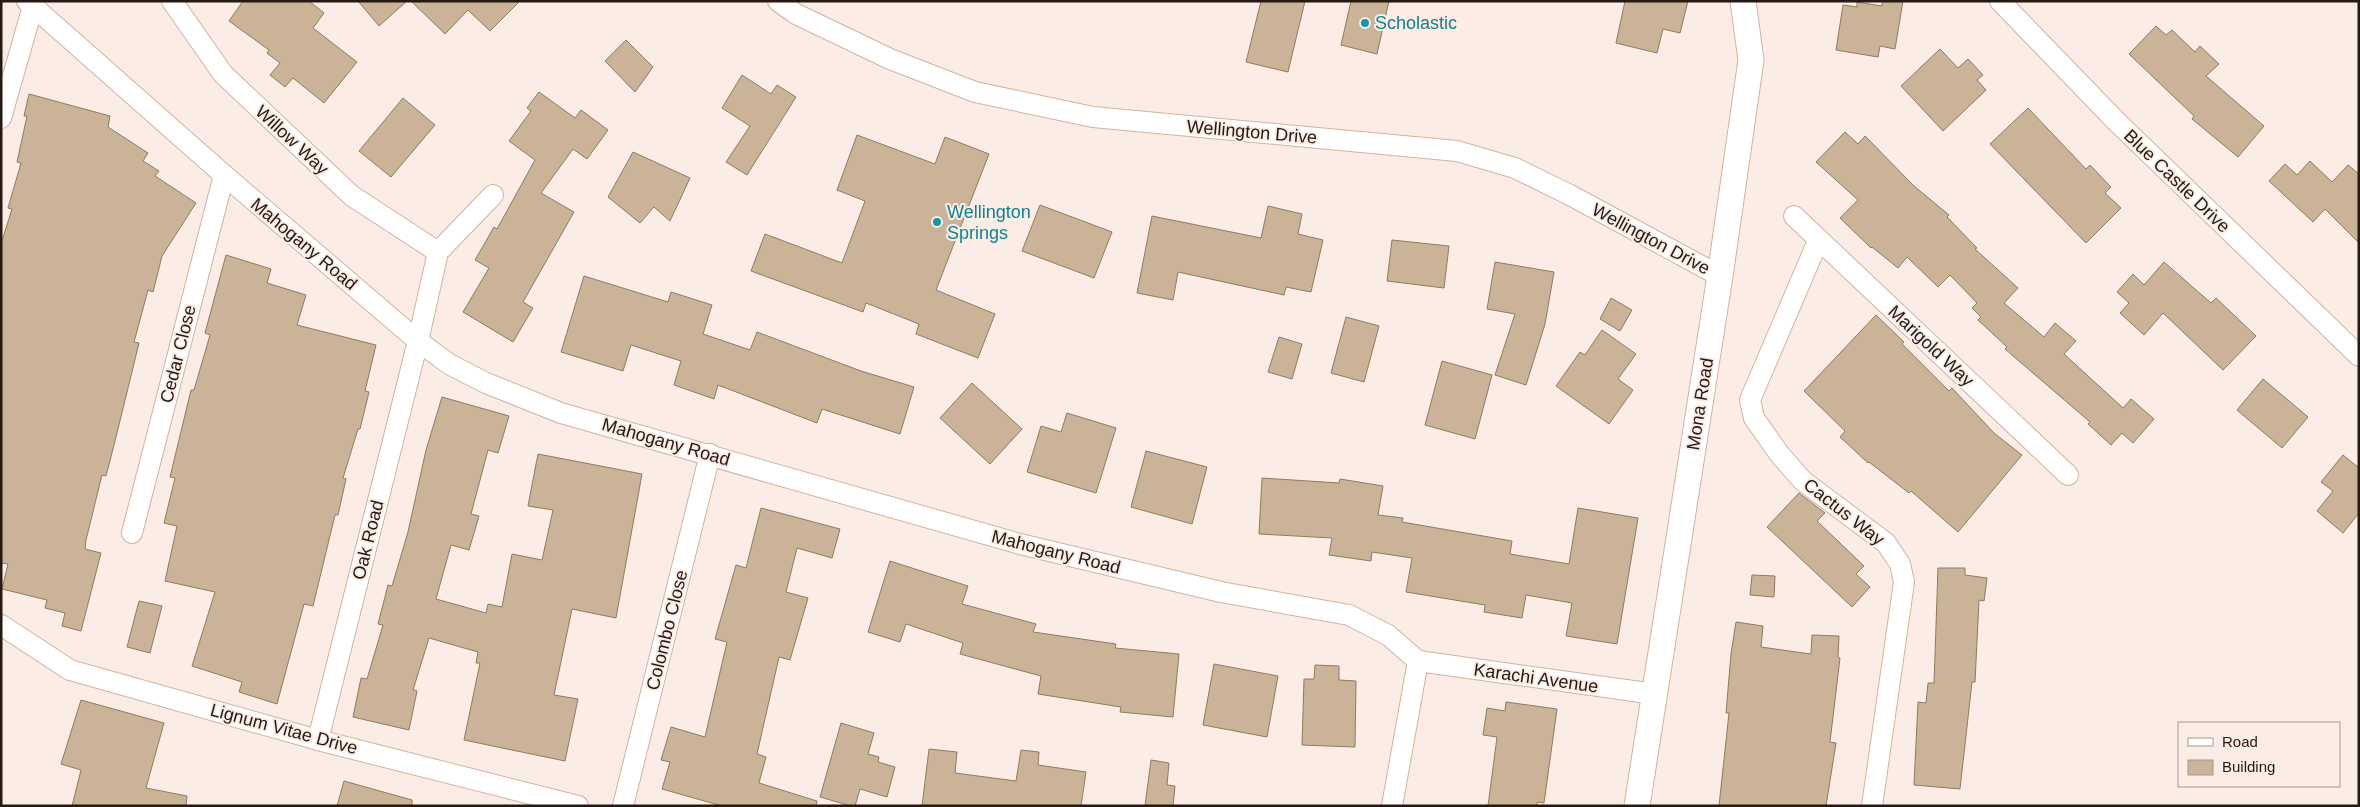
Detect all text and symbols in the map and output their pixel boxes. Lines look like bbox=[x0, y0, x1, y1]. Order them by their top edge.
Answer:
place label: Scholastic bbox=[1375, 13, 1457, 33]
marker: Scholastic bbox=[1359, 17, 1371, 29]
street label: Willow Way bbox=[251, 101, 333, 179]
street label: Wellington Drive bbox=[1186, 116, 1318, 148]
street label: Blue Castle Drive bbox=[2120, 126, 2234, 236]
street label: Mahogany Road bbox=[247, 194, 361, 294]
street label: Wellington Drive bbox=[1589, 199, 1713, 279]
place label: Wellington Springs bbox=[947, 202, 1031, 243]
marker: Wellington Springs bbox=[931, 216, 943, 228]
street label: Marigold Way bbox=[1884, 301, 1978, 391]
street label: Cedar Close bbox=[156, 303, 200, 405]
street label: Mona Road bbox=[1683, 356, 1717, 452]
street label: Mahogany Road bbox=[600, 414, 732, 470]
street label: Cactus Way bbox=[1800, 474, 1888, 550]
street label: Oak Road bbox=[348, 498, 388, 582]
street label: Mahogany Road bbox=[989, 526, 1123, 578]
street label: Colombo Close bbox=[642, 568, 692, 692]
street label: Karachi Avenue bbox=[1472, 659, 1600, 697]
street label: Lignum Vitae Drive bbox=[208, 700, 360, 758]
legend bbox=[2178, 722, 2340, 787]
text: Road bbox=[2222, 733, 2258, 750]
text: Building bbox=[2222, 758, 2275, 775]

